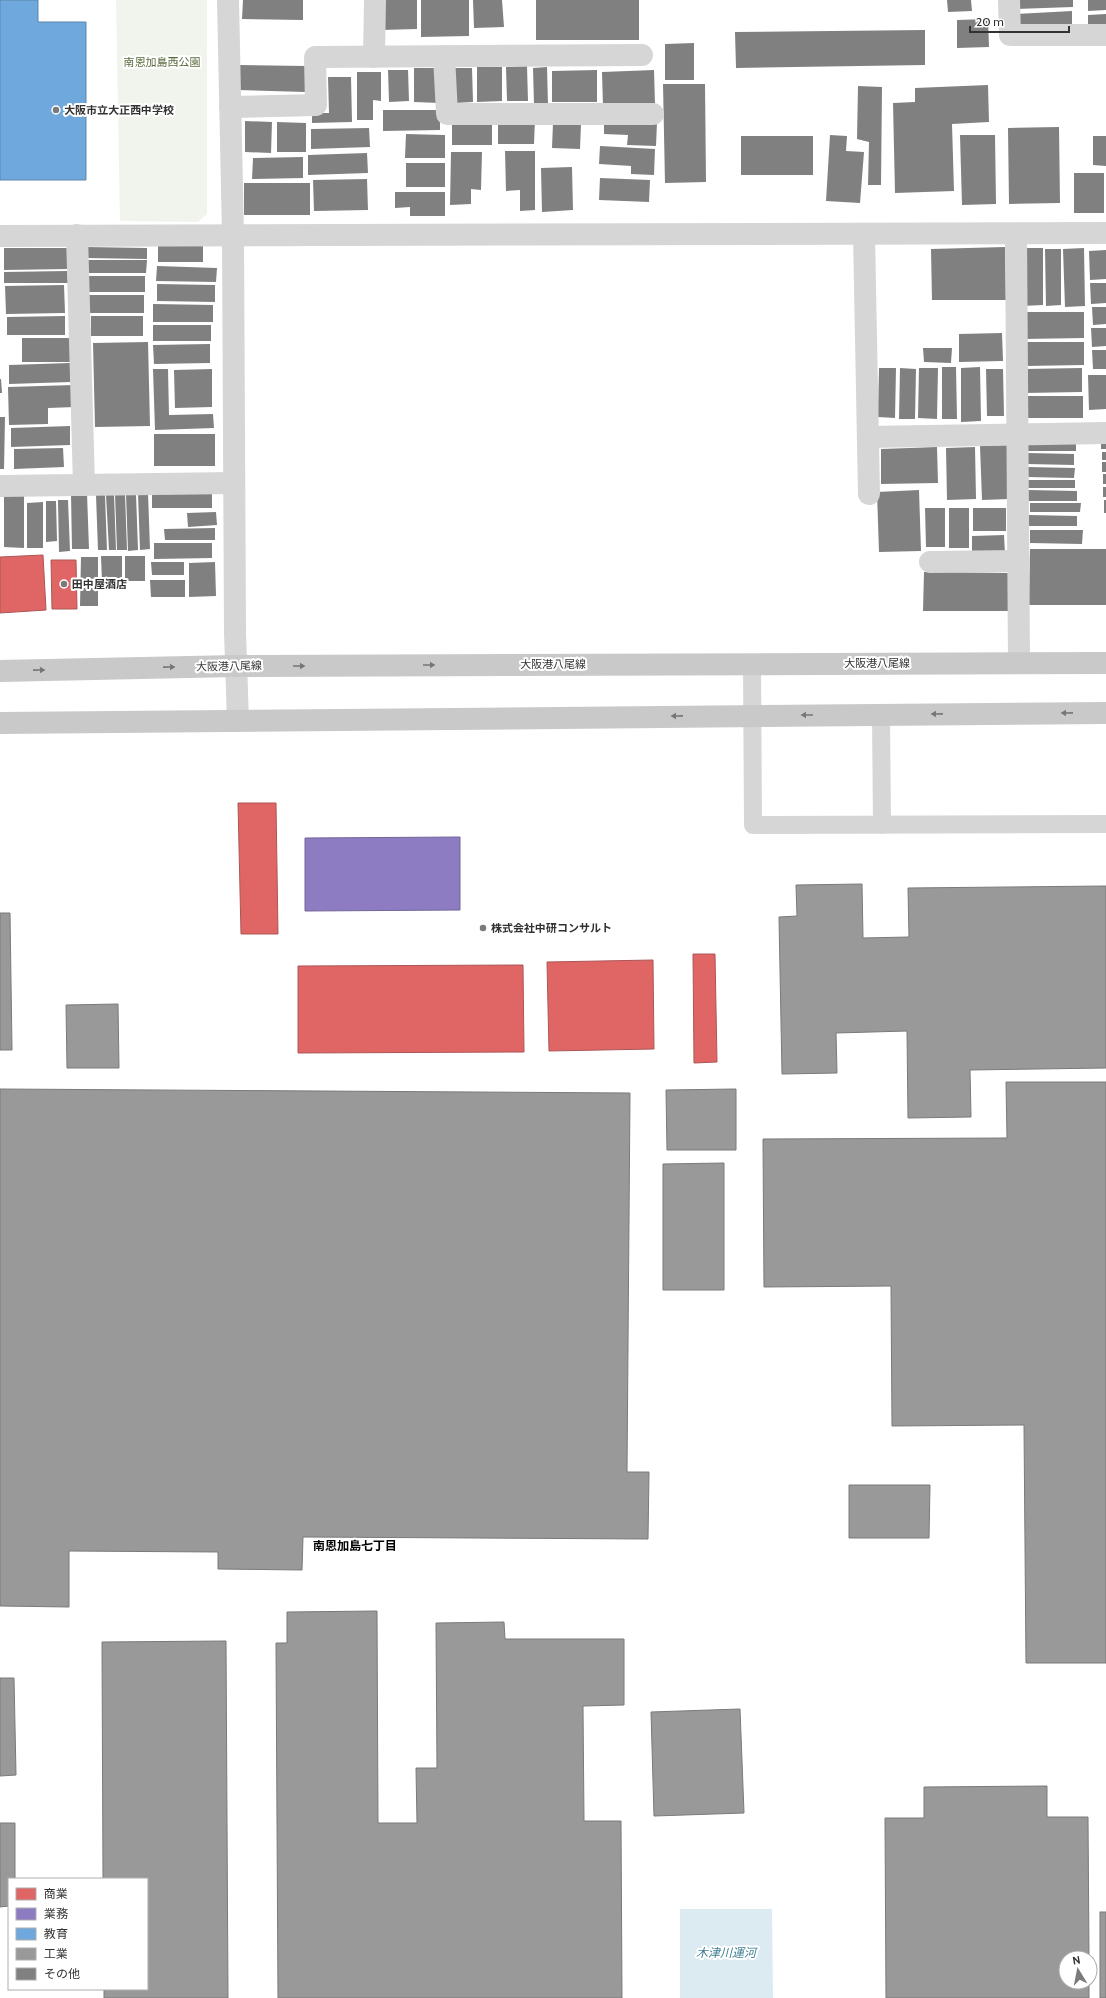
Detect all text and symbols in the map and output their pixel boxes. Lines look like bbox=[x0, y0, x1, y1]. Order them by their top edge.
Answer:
scale bar bbox=[970, 8, 1069, 34]
text: 20 m bbox=[976, 14, 1004, 29]
park label: 南恩加島西公園 bbox=[124, 55, 201, 69]
place label: 大阪市立大正西中学校 bbox=[64, 103, 174, 117]
marker: 大阪市立大正西中学校 bbox=[51, 105, 61, 115]
place label: 田中屋酒店 bbox=[72, 577, 127, 591]
marker: 田中屋酒店 bbox=[59, 579, 69, 589]
street label: 大阪港八尾線 bbox=[844, 656, 910, 670]
street label: 大阪港八尾線 bbox=[520, 657, 586, 671]
street label: 大阪港八尾線 bbox=[196, 658, 262, 674]
one-way arrow bbox=[293, 662, 305, 669]
one-way arrow bbox=[423, 662, 436, 668]
one-way arrow bbox=[163, 664, 176, 670]
one-way arrow bbox=[33, 667, 46, 673]
one-way arrow bbox=[1060, 710, 1073, 716]
one-way arrow bbox=[930, 711, 943, 717]
one-way arrow bbox=[800, 712, 813, 718]
one-way arrow bbox=[671, 713, 683, 720]
place label: 株式会社中研コンサルト bbox=[491, 921, 612, 935]
marker: 株式会社中研コンサルト bbox=[478, 923, 488, 933]
district label: 南恩加島七丁目 bbox=[313, 1538, 397, 1553]
legend bbox=[8, 1878, 148, 1990]
text: 商業 bbox=[44, 1886, 68, 1901]
text: 業務 bbox=[44, 1906, 68, 1921]
text: 教育 bbox=[44, 1926, 68, 1941]
water label: 木津川運河 bbox=[696, 1945, 758, 1960]
text: 工業 bbox=[44, 1946, 68, 1961]
north arrow bbox=[1058, 1950, 1098, 1990]
text: N bbox=[1071, 1953, 1081, 1968]
text: その他 bbox=[44, 1966, 80, 1981]

